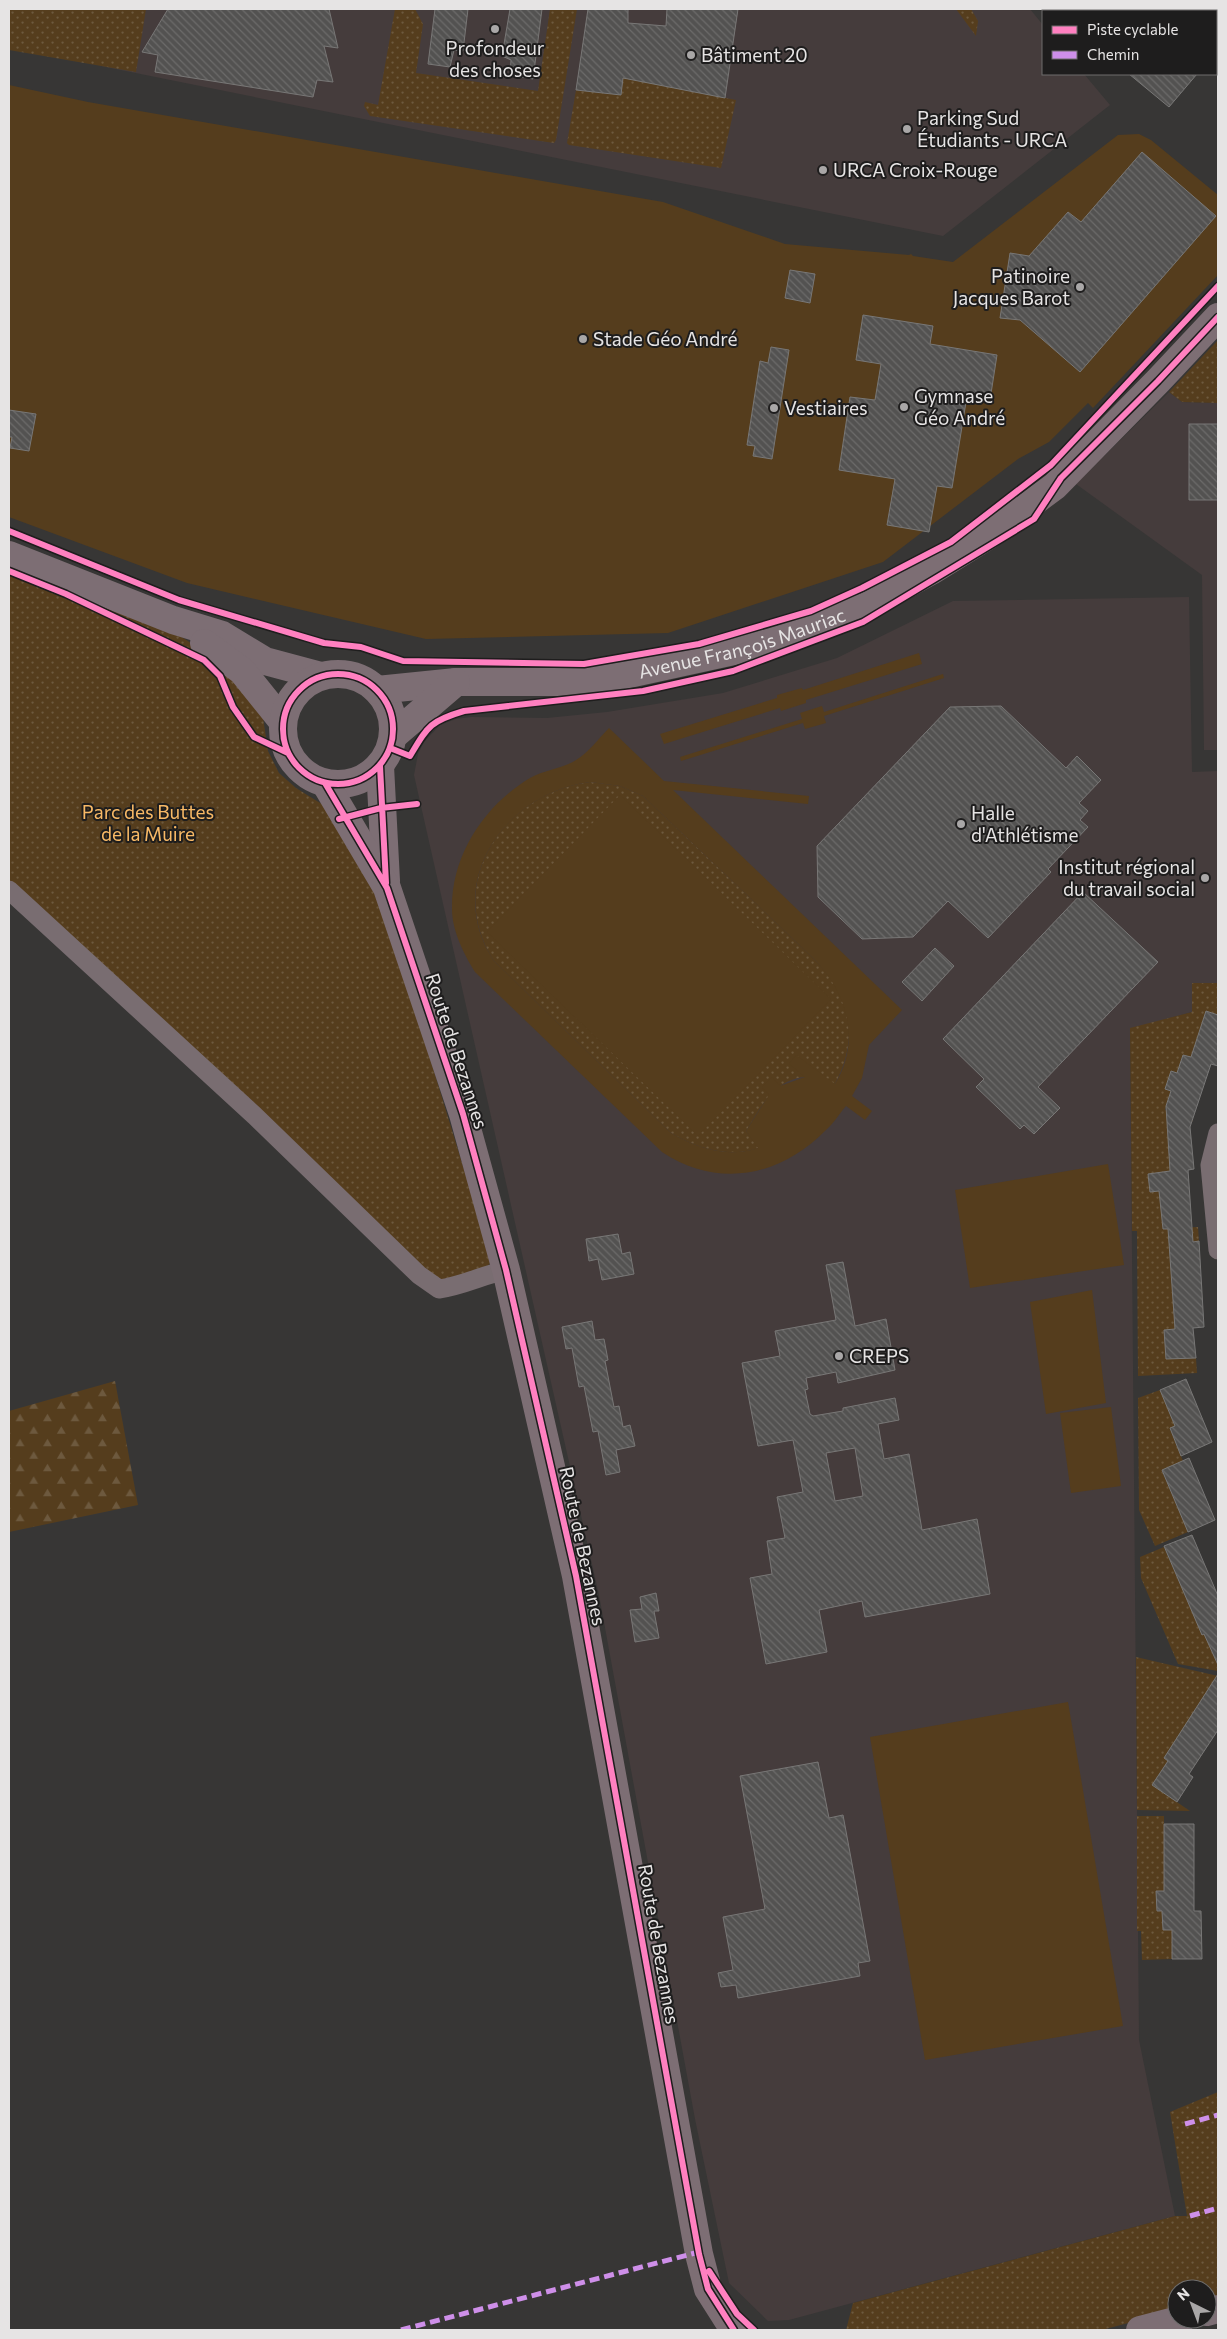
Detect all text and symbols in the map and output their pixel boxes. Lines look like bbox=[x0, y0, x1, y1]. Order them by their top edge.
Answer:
legend bbox=[1042, 10, 1217, 75]
text: Piste cyclable bbox=[1087, 20, 1179, 38]
marker: Profondeur des choses bbox=[489, 23, 501, 35]
place label: Profondeur des choses bbox=[446, 36, 545, 81]
place label: Bâtiment 20 bbox=[701, 43, 808, 66]
text: Chemin bbox=[1087, 45, 1139, 63]
marker: Bâtiment 20 bbox=[685, 49, 697, 61]
place label: Parking Sud Étudiants - URCA bbox=[917, 106, 1067, 151]
marker: Parking Sud Étudiants - URCA bbox=[901, 123, 913, 135]
place label: URCA Croix-Rouge bbox=[833, 158, 998, 181]
marker: URCA Croix-Rouge bbox=[817, 164, 829, 176]
place label: Patinoire Jacques Barot bbox=[953, 264, 1070, 309]
marker: Patinoire Jacques Barot bbox=[1074, 281, 1086, 293]
place label: Stade Géo André bbox=[593, 327, 738, 350]
marker: Stade Géo André bbox=[577, 333, 589, 345]
place label: Gymnase Géo André bbox=[914, 384, 1005, 429]
place label: Vestiaires bbox=[784, 396, 868, 419]
marker: Gymnase Géo André bbox=[898, 401, 910, 413]
marker: Vestiaires bbox=[768, 402, 780, 414]
street label: Avenue François Mauriac bbox=[636, 603, 848, 683]
park label: Parc des Buttes de la Muire bbox=[82, 800, 214, 845]
place label: Halle d'Athlétisme bbox=[971, 801, 1078, 846]
marker: Halle d'Athlétisme bbox=[955, 818, 967, 830]
place label: Institut régional du travail social bbox=[1058, 855, 1195, 900]
marker: Institut régional du travail social bbox=[1199, 872, 1211, 884]
street label: Route de Bezannes bbox=[421, 970, 493, 1132]
place label: CREPS bbox=[849, 1344, 909, 1367]
marker: CREPS bbox=[833, 1350, 845, 1362]
street label: Route de Bezannes bbox=[555, 1464, 612, 1628]
street label: Route de Bezannes bbox=[634, 1862, 685, 2026]
north arrow bbox=[1167, 2279, 1217, 2329]
text: N bbox=[1173, 2284, 1193, 2304]

